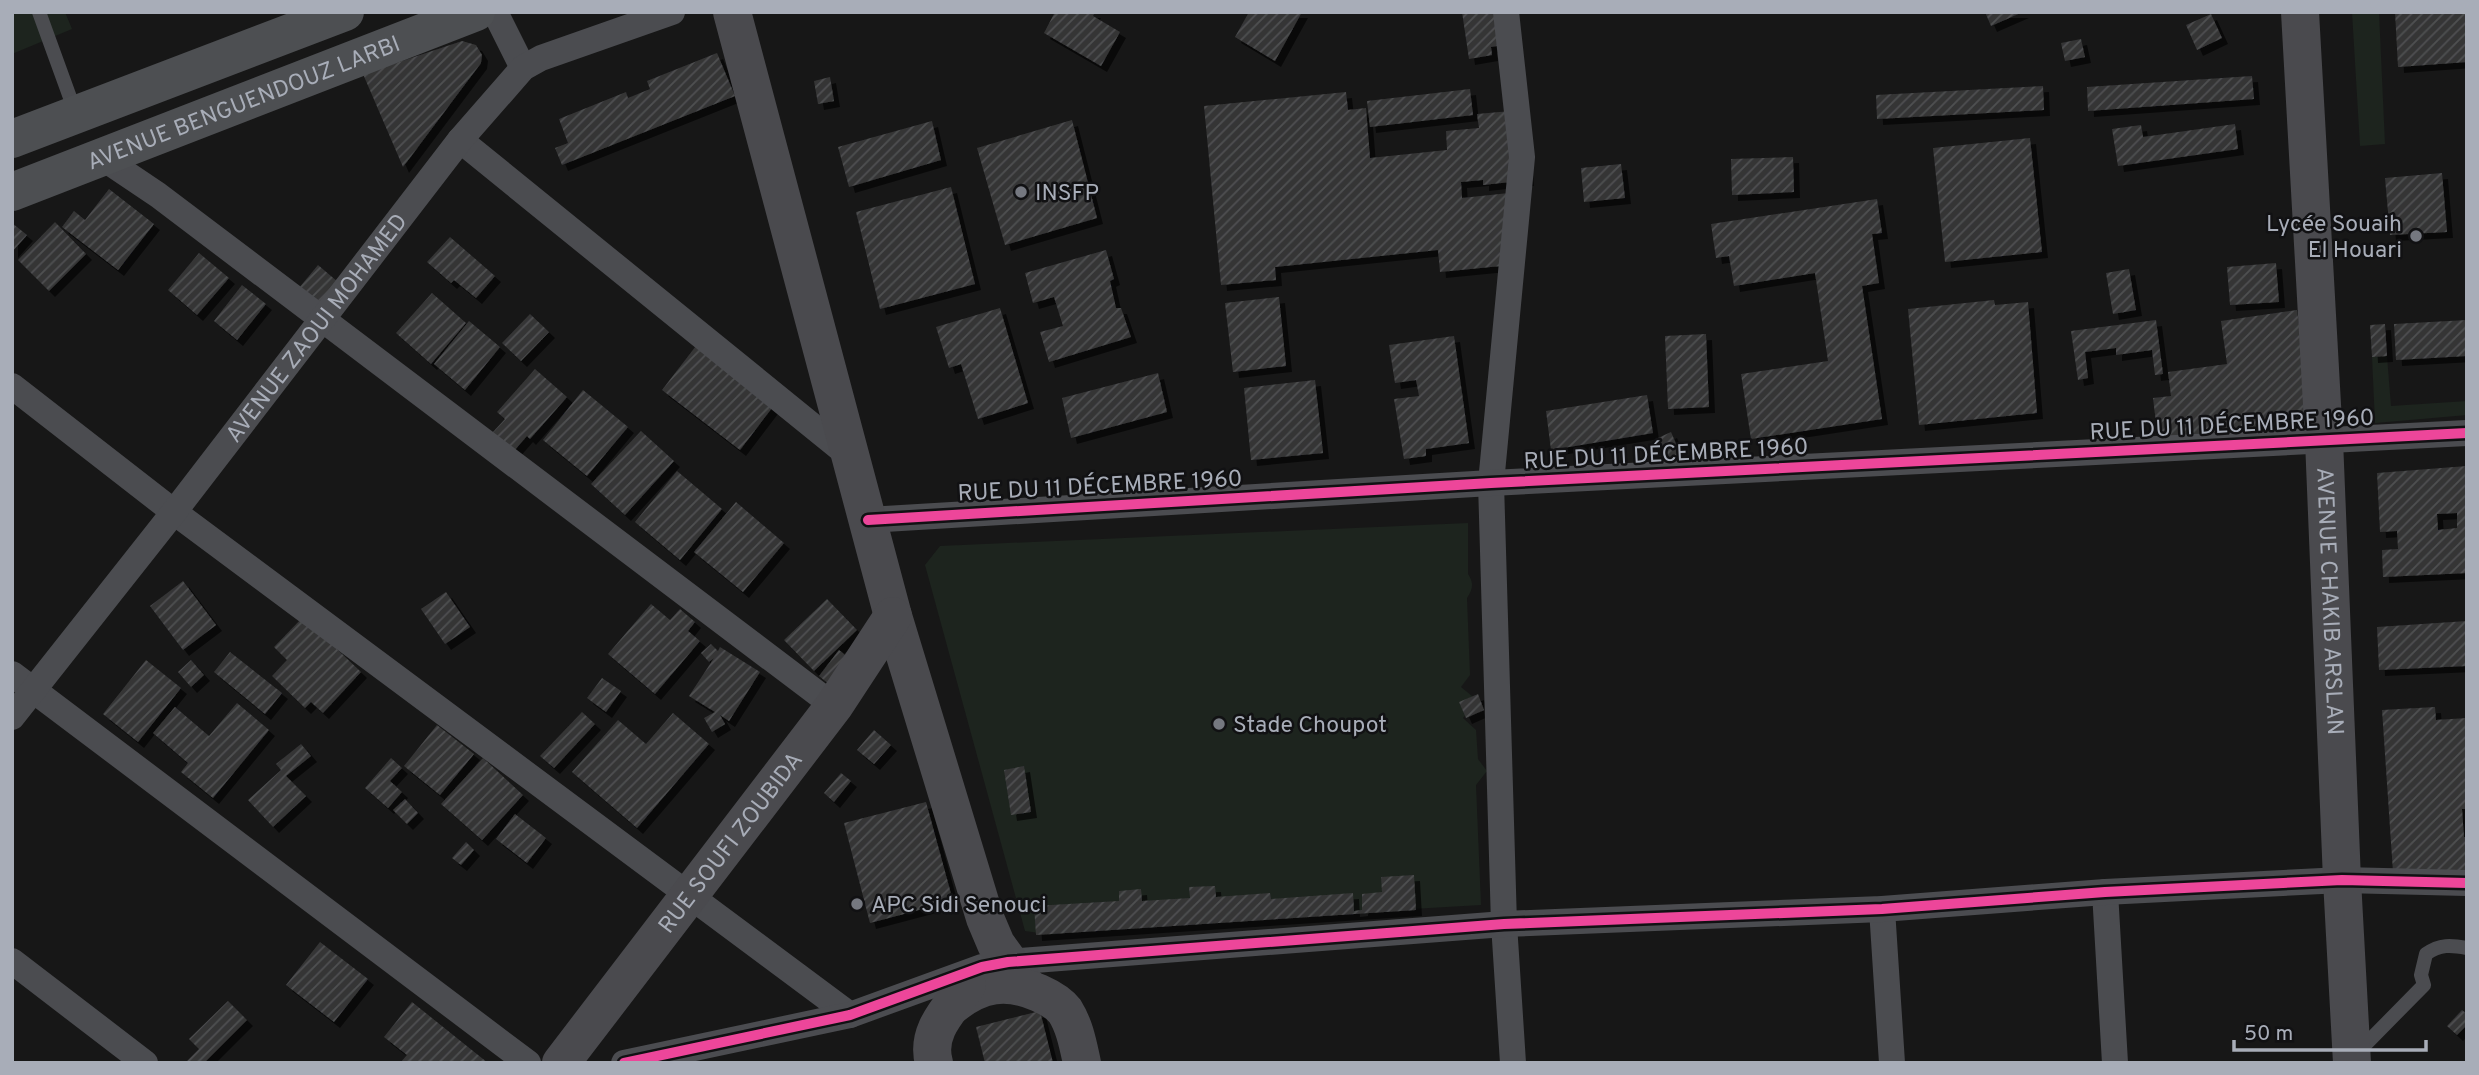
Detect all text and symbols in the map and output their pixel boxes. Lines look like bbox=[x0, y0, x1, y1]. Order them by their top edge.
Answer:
street label: AVENUE BENGUENDOUZ LARBI bbox=[83, 31, 405, 178]
place label: INSFP bbox=[1035, 180, 1099, 209]
marker: INSFP bbox=[1013, 184, 1029, 200]
street label: AVENUE ZAOUI MOHAMED bbox=[221, 209, 415, 449]
place label: Lycée Souaih El Houari bbox=[2266, 211, 2402, 266]
marker: Lycée Souaih El Houari bbox=[2408, 228, 2424, 244]
street label: RUE DU 11 DÉCEMBRE 1960 bbox=[2089, 404, 2375, 448]
street label: RUE DU 11 DÉCEMBRE 1960 bbox=[1523, 433, 1809, 477]
street label: RUE DU 11 DÉCEMBRE 1960 bbox=[957, 465, 1243, 509]
street label: AVENUE CHAKIB ARSLAN bbox=[2308, 467, 2348, 736]
place label: Stade Choupot bbox=[1233, 712, 1387, 741]
marker: Stade Choupot bbox=[1211, 716, 1227, 732]
street label: RUE SOUFI ZOUBIDA bbox=[653, 747, 810, 940]
place label: APC Sidi Senouci bbox=[871, 892, 1047, 921]
marker: APC Sidi Senouci bbox=[849, 896, 865, 912]
scale bar bbox=[2234, 1009, 2426, 1052]
text: 50 m bbox=[2244, 1021, 2293, 1048]

